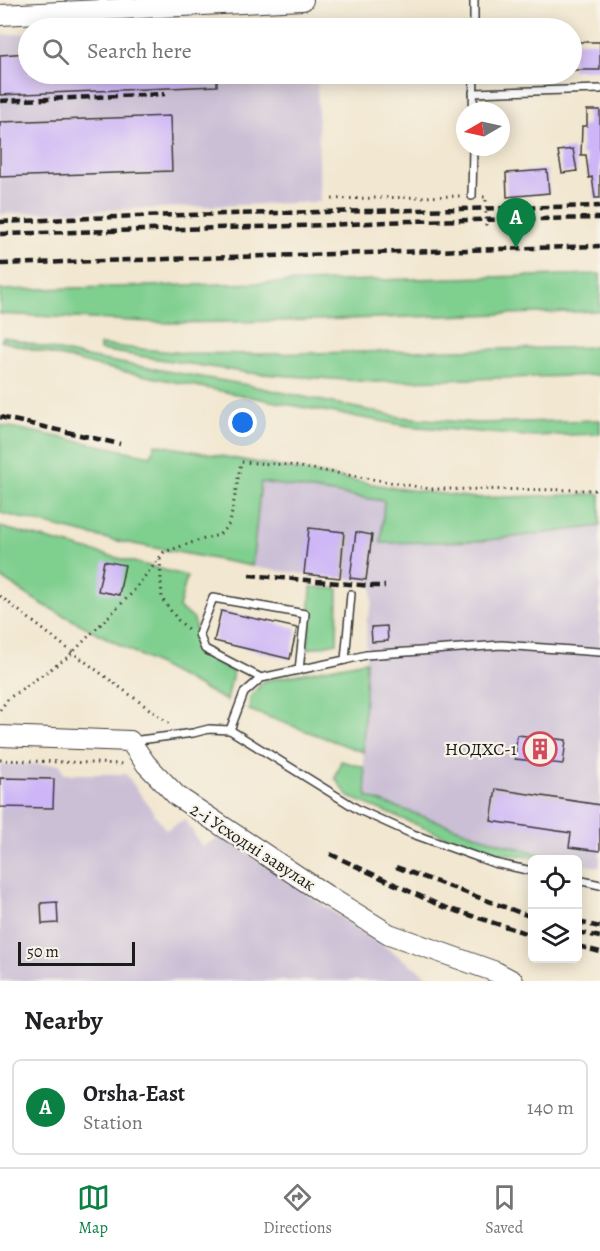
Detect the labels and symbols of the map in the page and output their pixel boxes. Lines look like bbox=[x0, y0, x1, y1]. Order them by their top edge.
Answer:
north arrow bbox=[456, 102, 510, 156]
pin: A bbox=[496, 198, 536, 248]
your location bbox=[228, 408, 257, 437]
building icon: НОДХС-1 bbox=[522, 731, 558, 767]
place label: НОДХС-1 bbox=[445, 737, 517, 761]
street label: 2-і Усходні завулак bbox=[186, 797, 320, 897]
scale bar bbox=[18, 939, 135, 966]

